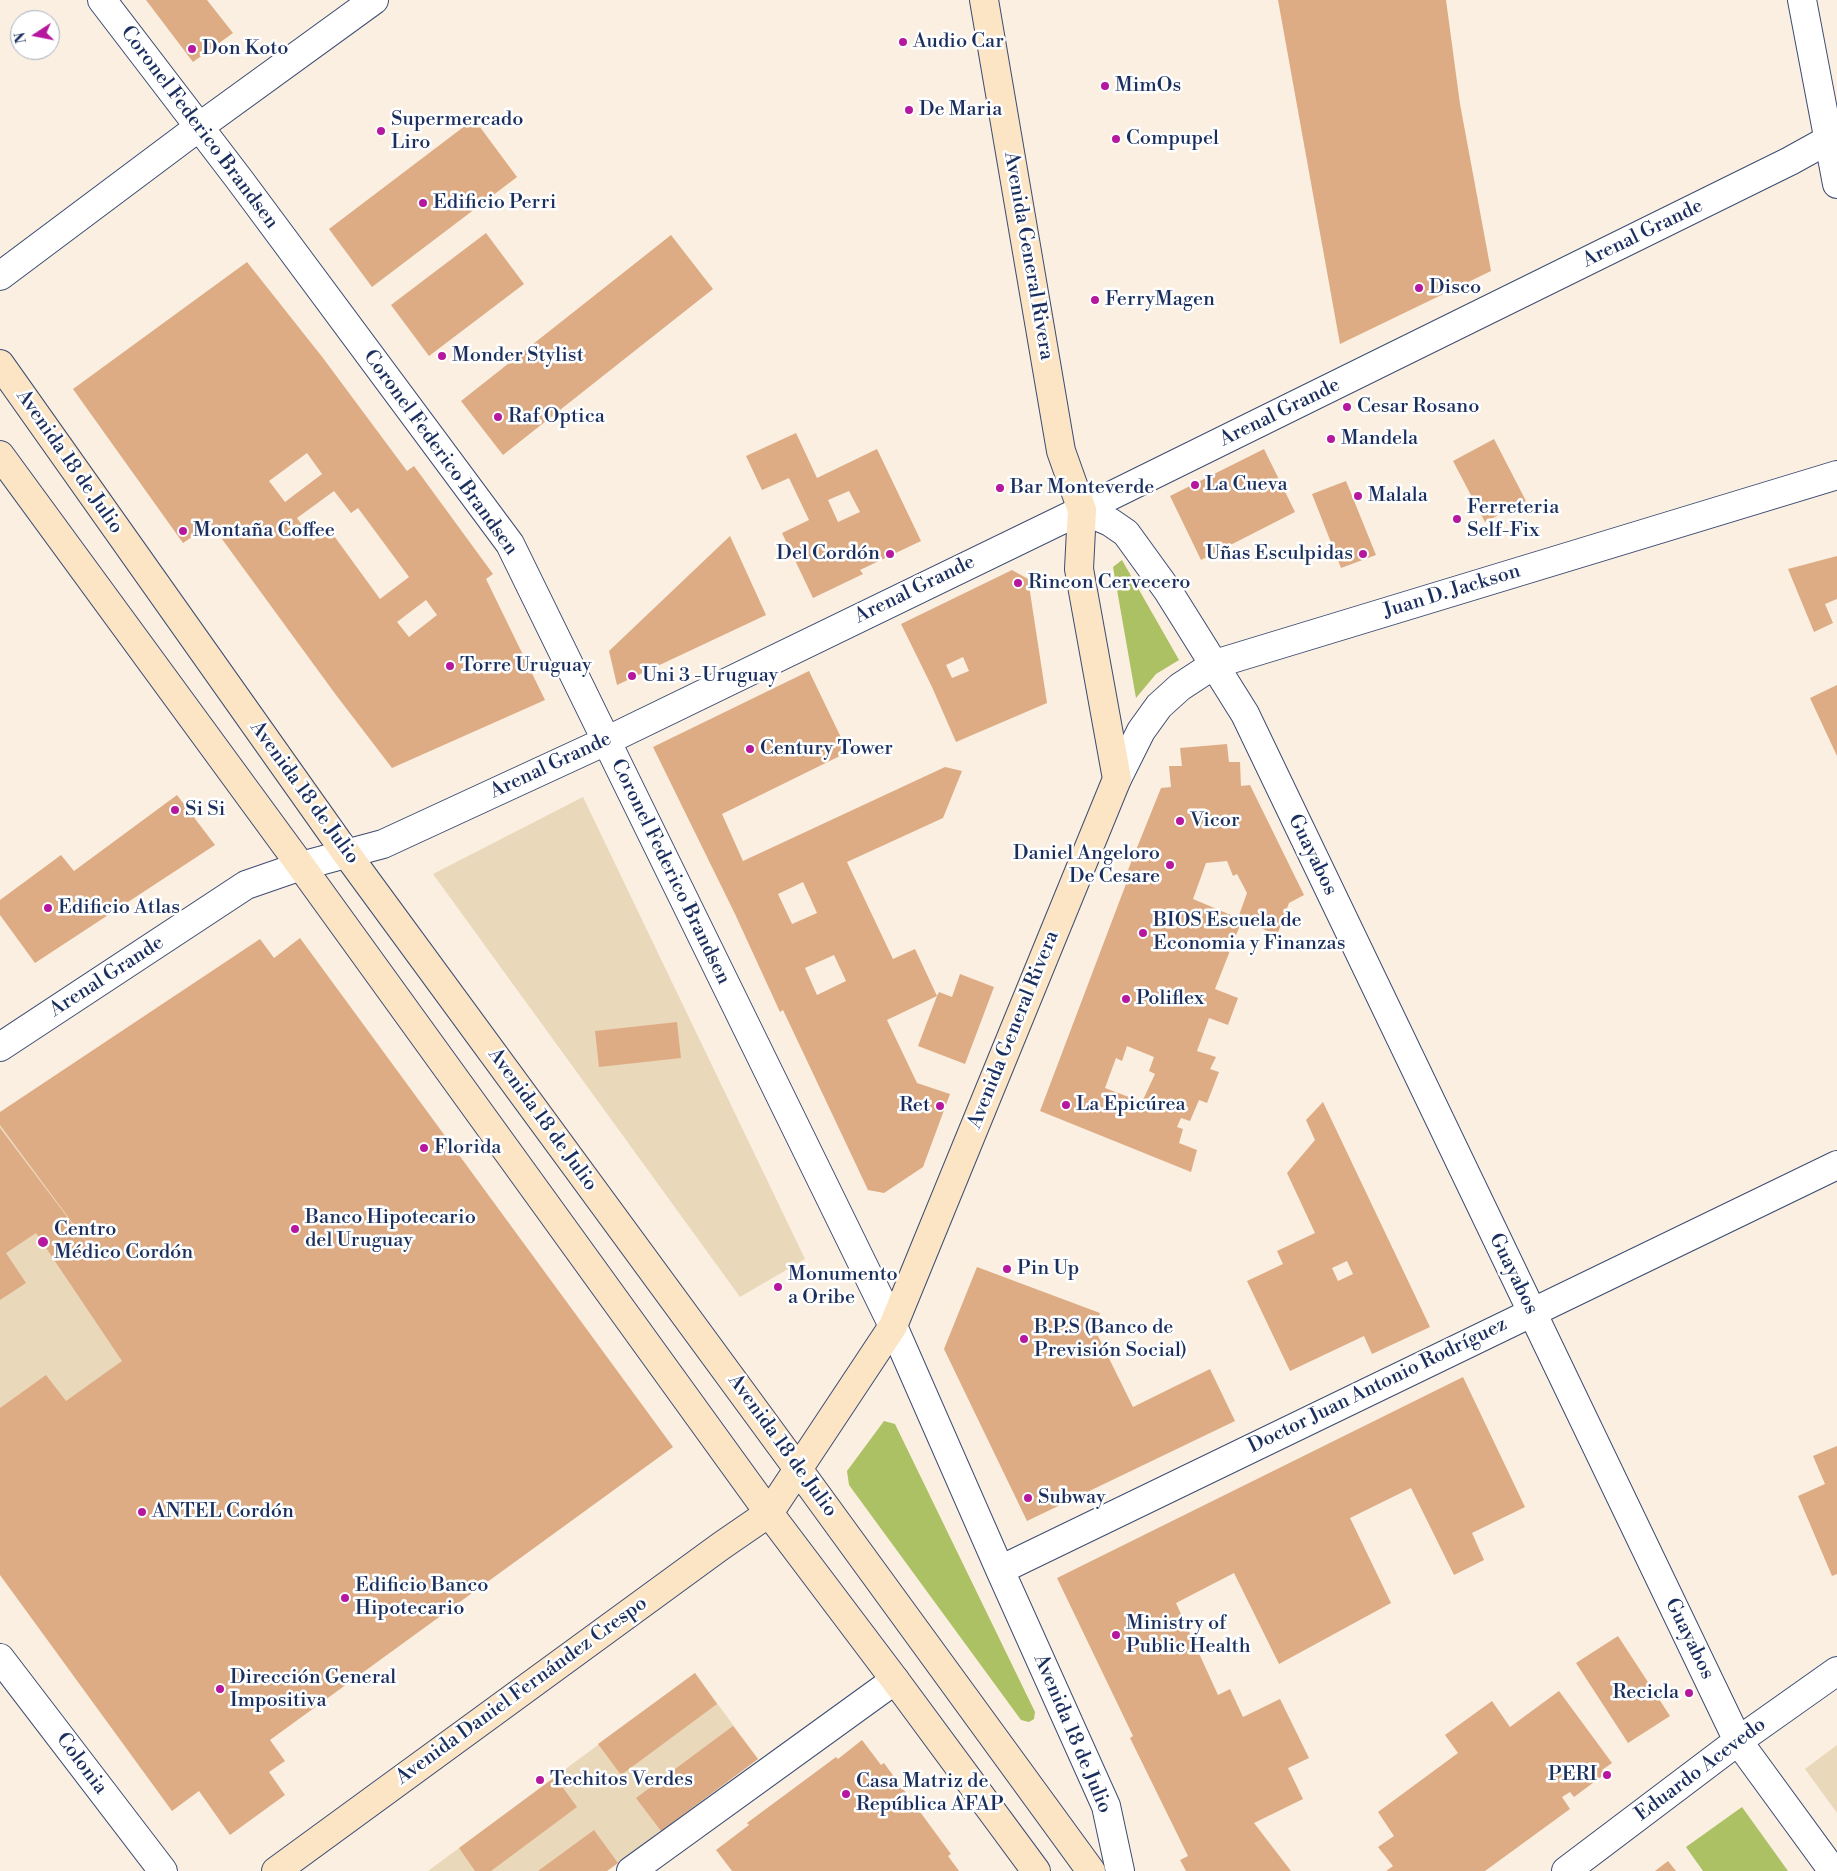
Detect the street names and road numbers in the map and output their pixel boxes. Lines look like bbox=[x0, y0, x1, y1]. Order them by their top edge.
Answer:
street label: Coronel Federico Brandsen bbox=[115, 22, 283, 234]
street label: Avenida General Rivera bbox=[998, 150, 1058, 362]
street label: Arenal Grande bbox=[1579, 194, 1707, 274]
street label: Coronel Federico Brandsen bbox=[357, 346, 523, 560]
street label: Arenal Grande bbox=[1216, 373, 1344, 453]
street label: Avenida 18 de Julio bbox=[10, 385, 128, 539]
street label: Arenal Grande bbox=[851, 550, 979, 630]
street label: Juan D. Jackson bbox=[1381, 560, 1523, 624]
street label: Avenida 18 de Julio bbox=[244, 717, 364, 869]
street label: Arenal Grande bbox=[486, 727, 616, 805]
street label: Coronel Federico Brandsen bbox=[605, 755, 735, 989]
street label: Guayabos bbox=[1282, 811, 1342, 899]
street label: Avenida General Rivera bbox=[963, 928, 1065, 1132]
street label: Arenal Grande bbox=[45, 931, 169, 1023]
street label: Avenida 18 de Julio bbox=[482, 1044, 602, 1196]
street label: Guayabos bbox=[1483, 1230, 1543, 1318]
street label: Doctor Juan Antonio Rodríguez bbox=[1245, 1313, 1511, 1459]
street label: Avenida 18 de Julio bbox=[722, 1370, 842, 1522]
street label: Avenida Daniel Fernández Crespo bbox=[392, 1592, 652, 1790]
street label: Guayabos bbox=[1659, 1595, 1719, 1683]
street label: Avenida 18 de Julio bbox=[1028, 1651, 1116, 1817]
street label: Eduardo Acevedo bbox=[1631, 1713, 1771, 1827]
street label: Colonia bbox=[50, 1729, 112, 1799]

